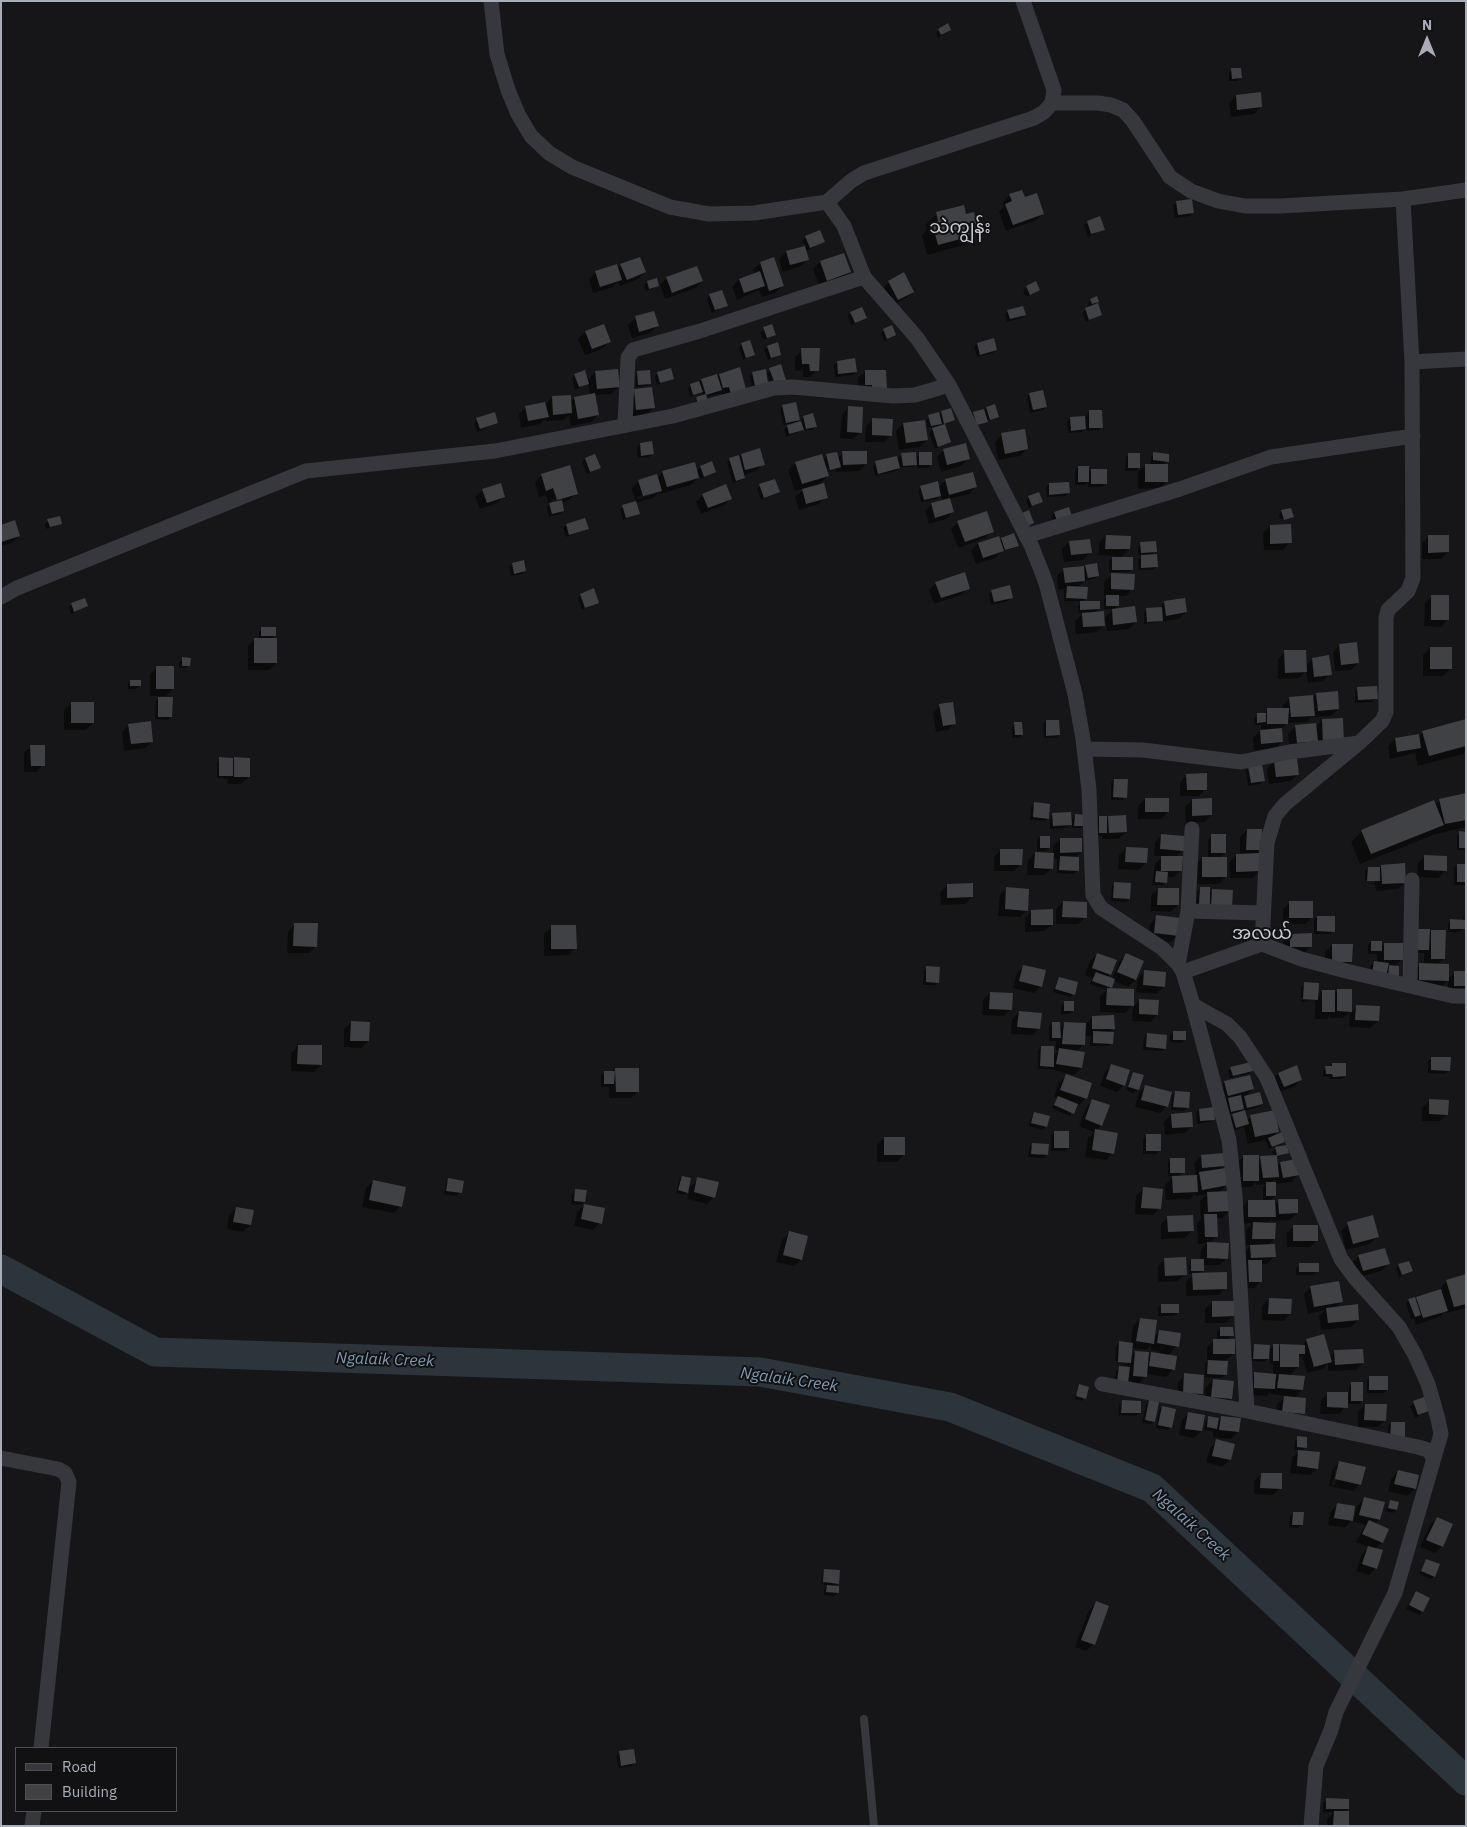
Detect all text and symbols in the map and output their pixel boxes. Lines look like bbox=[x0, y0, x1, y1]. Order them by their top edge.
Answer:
north arrow bbox=[1402, 15, 1452, 65]
text: N bbox=[1422, 16, 1432, 34]
district label: သဲကျွန်း bbox=[929, 217, 991, 239]
district label: အလယ် bbox=[1232, 923, 1292, 945]
water label: Ngalaik Creek bbox=[336, 1349, 434, 1371]
water label: Ngalaik Creek bbox=[739, 1364, 839, 1396]
water label: Ngalaik Creek bbox=[1148, 1485, 1234, 1565]
legend bbox=[15, 1747, 178, 1812]
text: Road bbox=[62, 1757, 97, 1776]
text: Building bbox=[62, 1782, 117, 1801]

